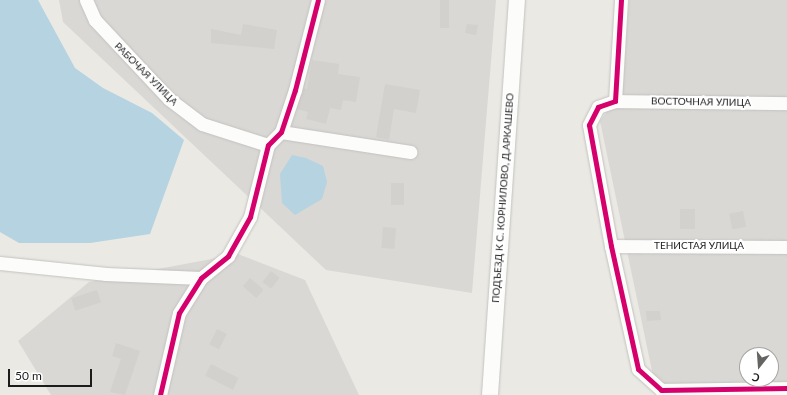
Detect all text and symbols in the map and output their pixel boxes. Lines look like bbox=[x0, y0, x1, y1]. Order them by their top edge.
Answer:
street label: РАБОЧАЯ УЛИЦА bbox=[112, 40, 180, 108]
street label: ПОДЪЕЗД К С. КОРНИЛОВО, Д.АРКАШЕВО bbox=[490, 93, 516, 303]
street label: ВОСТОЧНАЯ УЛИЦА bbox=[651, 95, 751, 109]
street label: ТЕНИСТАЯ УЛИЦА bbox=[654, 240, 744, 252]
north arrow bbox=[739, 347, 779, 387]
scale bar bbox=[10, 361, 94, 387]
text: 50 m bbox=[15, 368, 42, 383]
text: С bbox=[750, 371, 761, 385]

